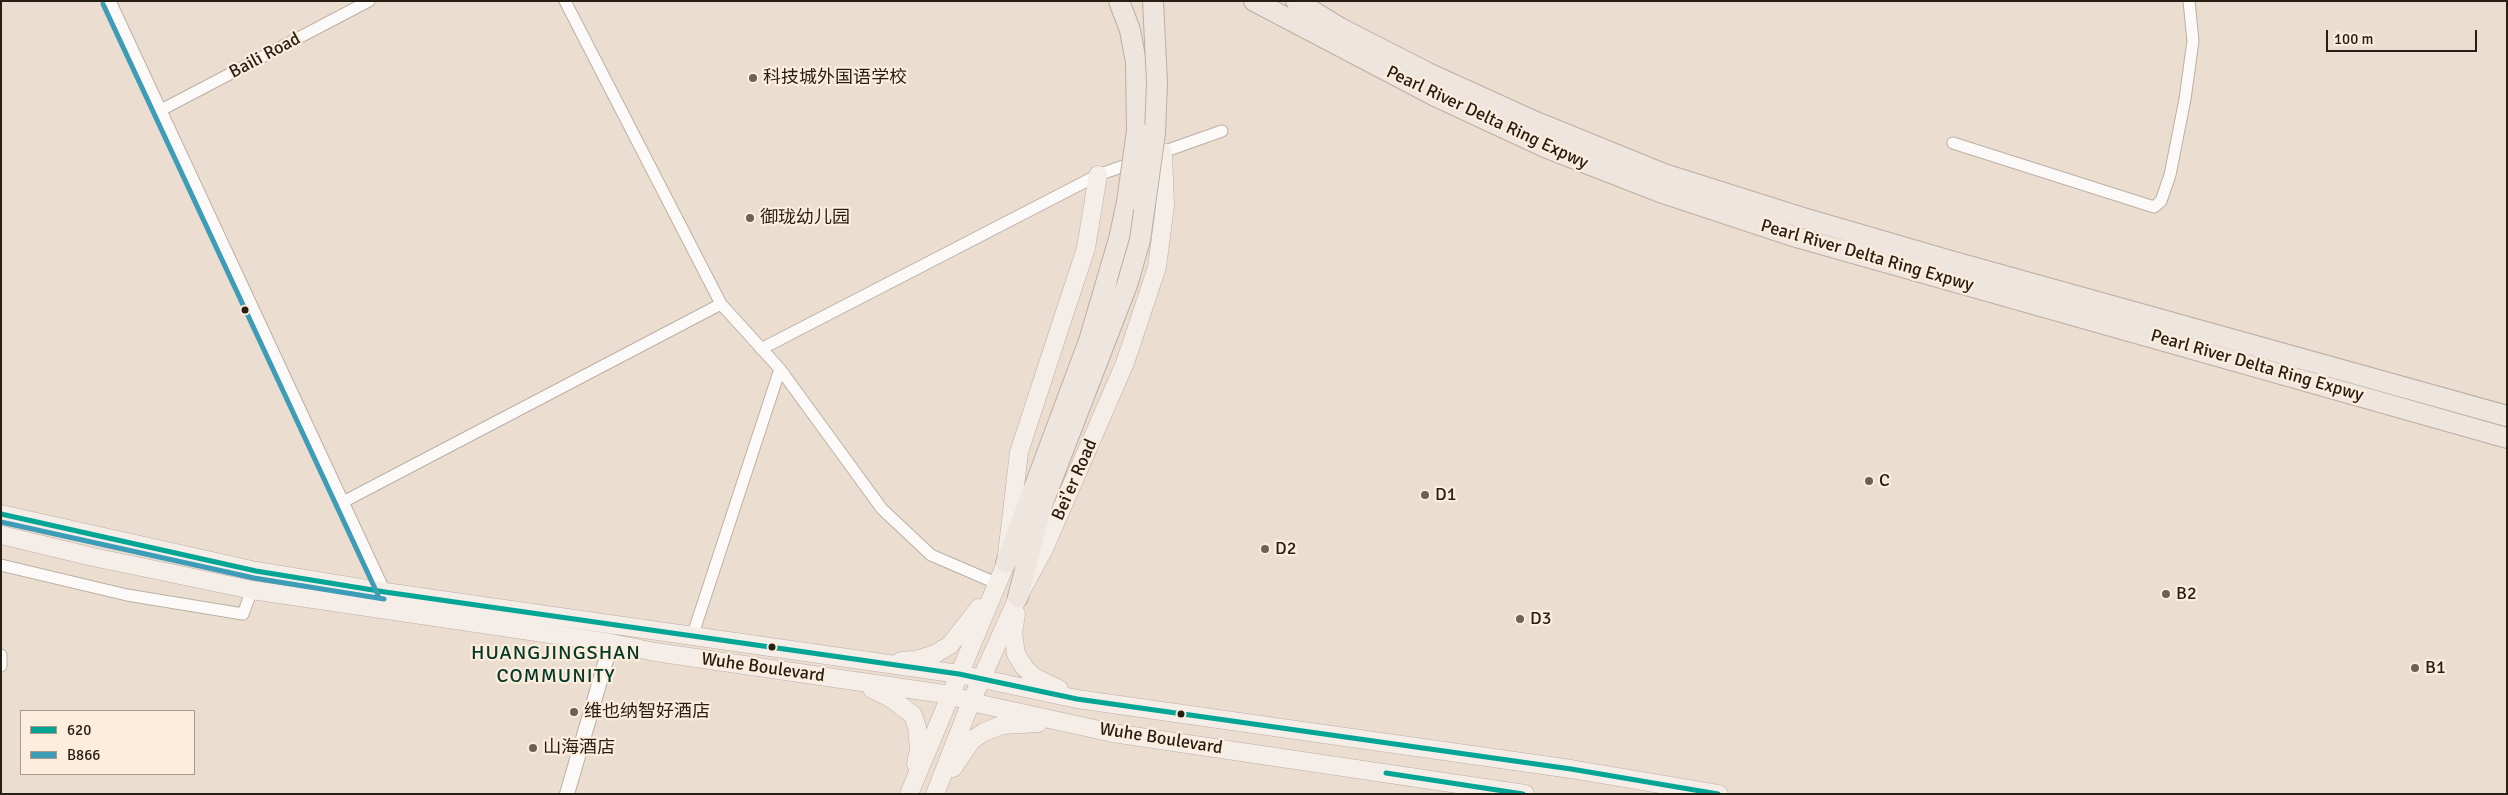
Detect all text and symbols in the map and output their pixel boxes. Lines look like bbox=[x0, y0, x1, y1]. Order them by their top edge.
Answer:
scale bar bbox=[2328, 20, 2479, 52]
street label: Baili Road bbox=[226, 28, 304, 84]
text: 100 m bbox=[2334, 30, 2374, 48]
street label: Pearl River Delta Ring Expwy bbox=[1383, 62, 1591, 174]
place label: 科技城外国语学校 bbox=[763, 67, 907, 89]
marker: 科技城外国语学校 bbox=[747, 72, 759, 84]
place label: 御珑幼儿园 bbox=[760, 207, 850, 229]
marker: 御珑幼儿园 bbox=[744, 212, 756, 224]
street label: Pearl River Delta Ring Expwy bbox=[1758, 215, 1976, 297]
unlabelled marker bbox=[240, 305, 250, 315]
street label: Pearl River Delta Ring Expwy bbox=[2148, 325, 2366, 407]
street label: Bei'er Road bbox=[1048, 436, 1102, 524]
place label: C bbox=[1879, 470, 1890, 492]
marker: C bbox=[1863, 475, 1875, 487]
place label: D1 bbox=[1435, 484, 1456, 506]
marker: D1 bbox=[1419, 489, 1431, 501]
place label: D2 bbox=[1275, 538, 1296, 560]
marker: D2 bbox=[1259, 543, 1271, 555]
place label: B2 bbox=[2176, 583, 2197, 605]
marker: B2 bbox=[2160, 588, 2172, 600]
place label: D3 bbox=[1530, 608, 1551, 630]
marker: D3 bbox=[1514, 613, 1526, 625]
district label: HUANGJINGSHAN COMMUNITY bbox=[469, 642, 643, 689]
unlabelled marker bbox=[767, 642, 777, 652]
street label: Wuhe Boulevard bbox=[700, 649, 826, 687]
place label: B1 bbox=[2425, 657, 2446, 679]
marker: B1 bbox=[2409, 662, 2421, 674]
place label: 维也纳智好酒店 bbox=[584, 701, 710, 723]
marker: 维也纳智好酒店 bbox=[568, 706, 580, 718]
unlabelled marker bbox=[1176, 709, 1186, 719]
legend bbox=[20, 710, 195, 775]
street label: Wuhe Boulevard bbox=[1098, 719, 1224, 759]
text: 620 bbox=[67, 721, 91, 739]
place label: 山海酒店 bbox=[543, 737, 615, 759]
marker: 山海酒店 bbox=[527, 742, 539, 754]
text: B866 bbox=[67, 746, 100, 764]

